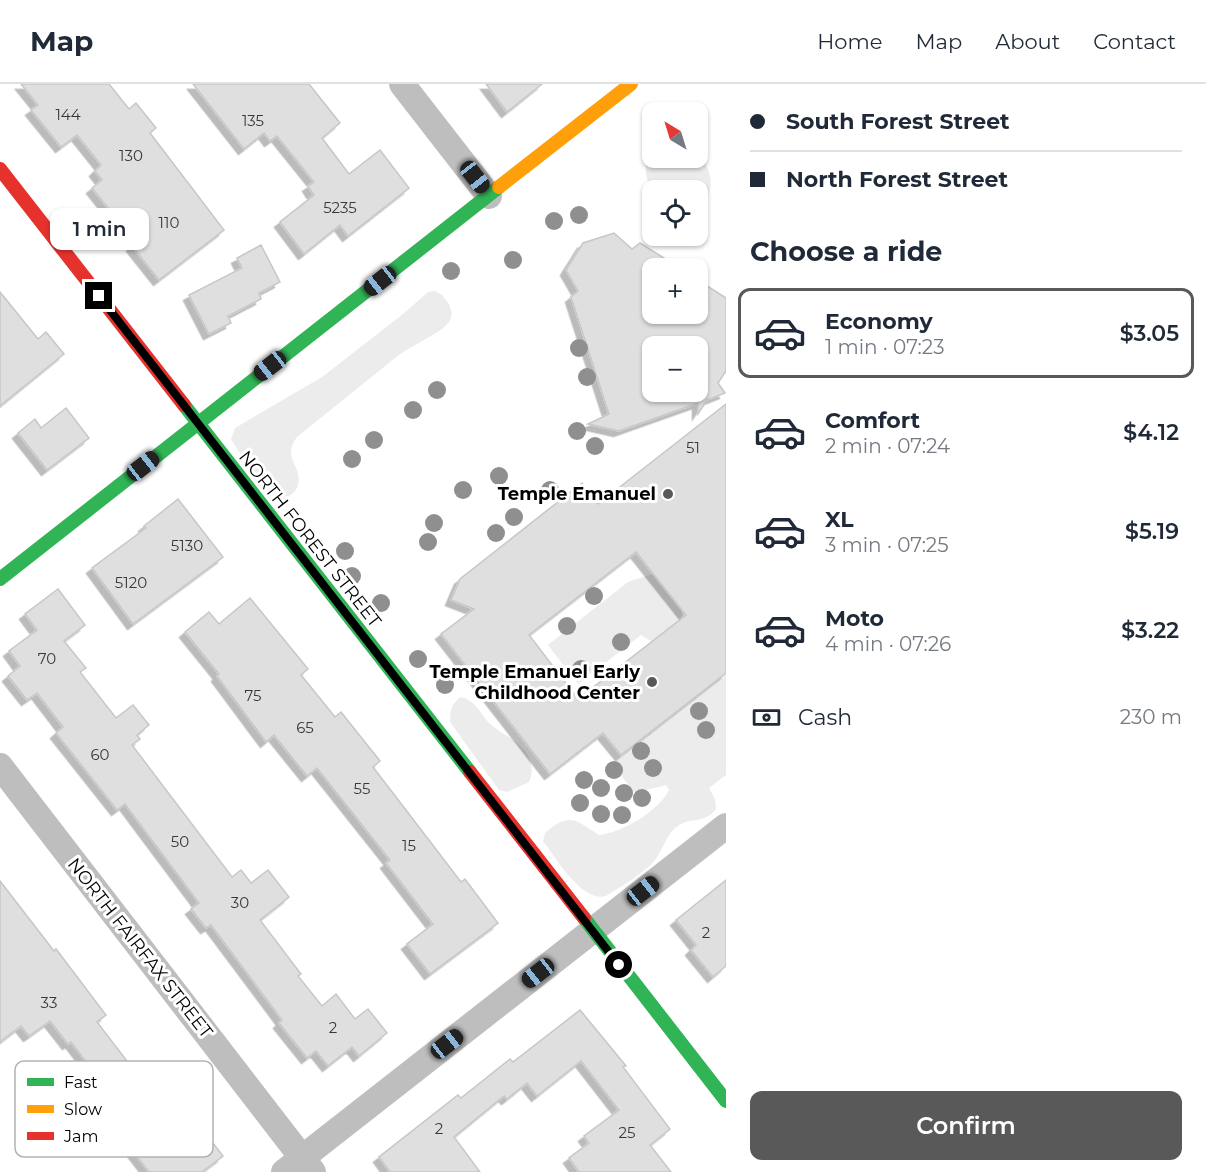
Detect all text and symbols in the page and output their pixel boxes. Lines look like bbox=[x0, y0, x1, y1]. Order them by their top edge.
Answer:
text: Map bbox=[30, 24, 93, 58]
text: Home bbox=[817, 29, 882, 54]
text: Map bbox=[915, 29, 962, 54]
text: About bbox=[995, 29, 1060, 54]
text: Contact bbox=[1093, 29, 1176, 54]
north arrow bbox=[642, 102, 708, 168]
map controls bbox=[642, 102, 708, 402]
house number: 144 bbox=[55, 105, 81, 124]
text: South Forest Street bbox=[786, 108, 1010, 135]
house number: 135 bbox=[242, 111, 264, 130]
house number: 130 bbox=[119, 146, 143, 165]
car bbox=[457, 157, 493, 197]
text: North Forest Street bbox=[786, 166, 1008, 193]
button: locate bbox=[642, 180, 708, 246]
house number: 5235 bbox=[323, 198, 357, 217]
callout: 1 min bbox=[50, 209, 148, 251]
house number: 110 bbox=[159, 213, 179, 232]
text: 1 min bbox=[73, 217, 126, 241]
text: Choose a ride bbox=[750, 235, 942, 268]
button: + bbox=[642, 258, 708, 324]
car bbox=[360, 263, 400, 299]
route end bbox=[85, 282, 112, 309]
icon: car bbox=[753, 306, 807, 360]
text: Economy bbox=[825, 308, 933, 335]
text: $3.05 bbox=[1120, 320, 1179, 347]
text: 1 min · 07:23 bbox=[825, 335, 944, 359]
button: − bbox=[642, 336, 708, 402]
car bbox=[250, 348, 290, 384]
icon: car bbox=[753, 405, 807, 459]
text: Comfort bbox=[825, 407, 920, 434]
text: $4.12 bbox=[1123, 419, 1179, 446]
text: 2 min · 07:24 bbox=[825, 434, 950, 458]
house number: 51 bbox=[686, 438, 700, 457]
street label: NORTH FOREST STREET bbox=[234, 446, 386, 632]
car bbox=[123, 448, 163, 484]
place label: Temple Emanuel bbox=[498, 483, 656, 505]
marker: Temple Emanuel bbox=[661, 487, 675, 501]
icon: car bbox=[753, 504, 807, 558]
text: XL bbox=[825, 506, 854, 533]
text: $5.19 bbox=[1125, 518, 1179, 545]
text: 3 min · 07:25 bbox=[825, 533, 949, 557]
house number: 5130 bbox=[171, 536, 203, 555]
house number: 5120 bbox=[115, 573, 147, 592]
icon: car bbox=[753, 603, 807, 657]
text: Moto bbox=[825, 605, 884, 632]
text: $3.22 bbox=[1121, 617, 1179, 644]
text: 4 min · 07:26 bbox=[825, 632, 951, 656]
house number: 70 bbox=[38, 649, 56, 668]
place label: Temple Emanuel Early Childhood Center bbox=[430, 661, 640, 704]
marker: Temple Emanuel Early Childhood Center bbox=[645, 675, 659, 689]
house number: 75 bbox=[244, 686, 262, 705]
icon: cash bbox=[750, 701, 783, 734]
text: Cash bbox=[798, 704, 852, 731]
text: 230 m bbox=[1120, 705, 1182, 729]
house number: 65 bbox=[296, 718, 314, 737]
house number: 60 bbox=[90, 745, 110, 764]
house number: 55 bbox=[354, 779, 370, 798]
house number: 50 bbox=[171, 832, 189, 851]
house number: 15 bbox=[402, 836, 416, 855]
street label: NORTH FAIRFAX STREET bbox=[63, 853, 218, 1043]
car bbox=[623, 873, 663, 909]
house number: 30 bbox=[231, 893, 249, 912]
house number: 2 bbox=[702, 923, 710, 942]
route start bbox=[605, 951, 632, 978]
car bbox=[518, 955, 558, 991]
house number: 33 bbox=[41, 993, 57, 1012]
house number: 2 bbox=[329, 1018, 337, 1037]
car bbox=[427, 1026, 467, 1062]
legend bbox=[15, 1061, 213, 1157]
text: Fast bbox=[64, 1073, 98, 1092]
button: Confirm bbox=[750, 1091, 1182, 1160]
text: Slow bbox=[64, 1100, 102, 1119]
house number: 2 bbox=[435, 1119, 443, 1138]
house number: 25 bbox=[618, 1123, 636, 1142]
text: Jam bbox=[63, 1127, 98, 1146]

